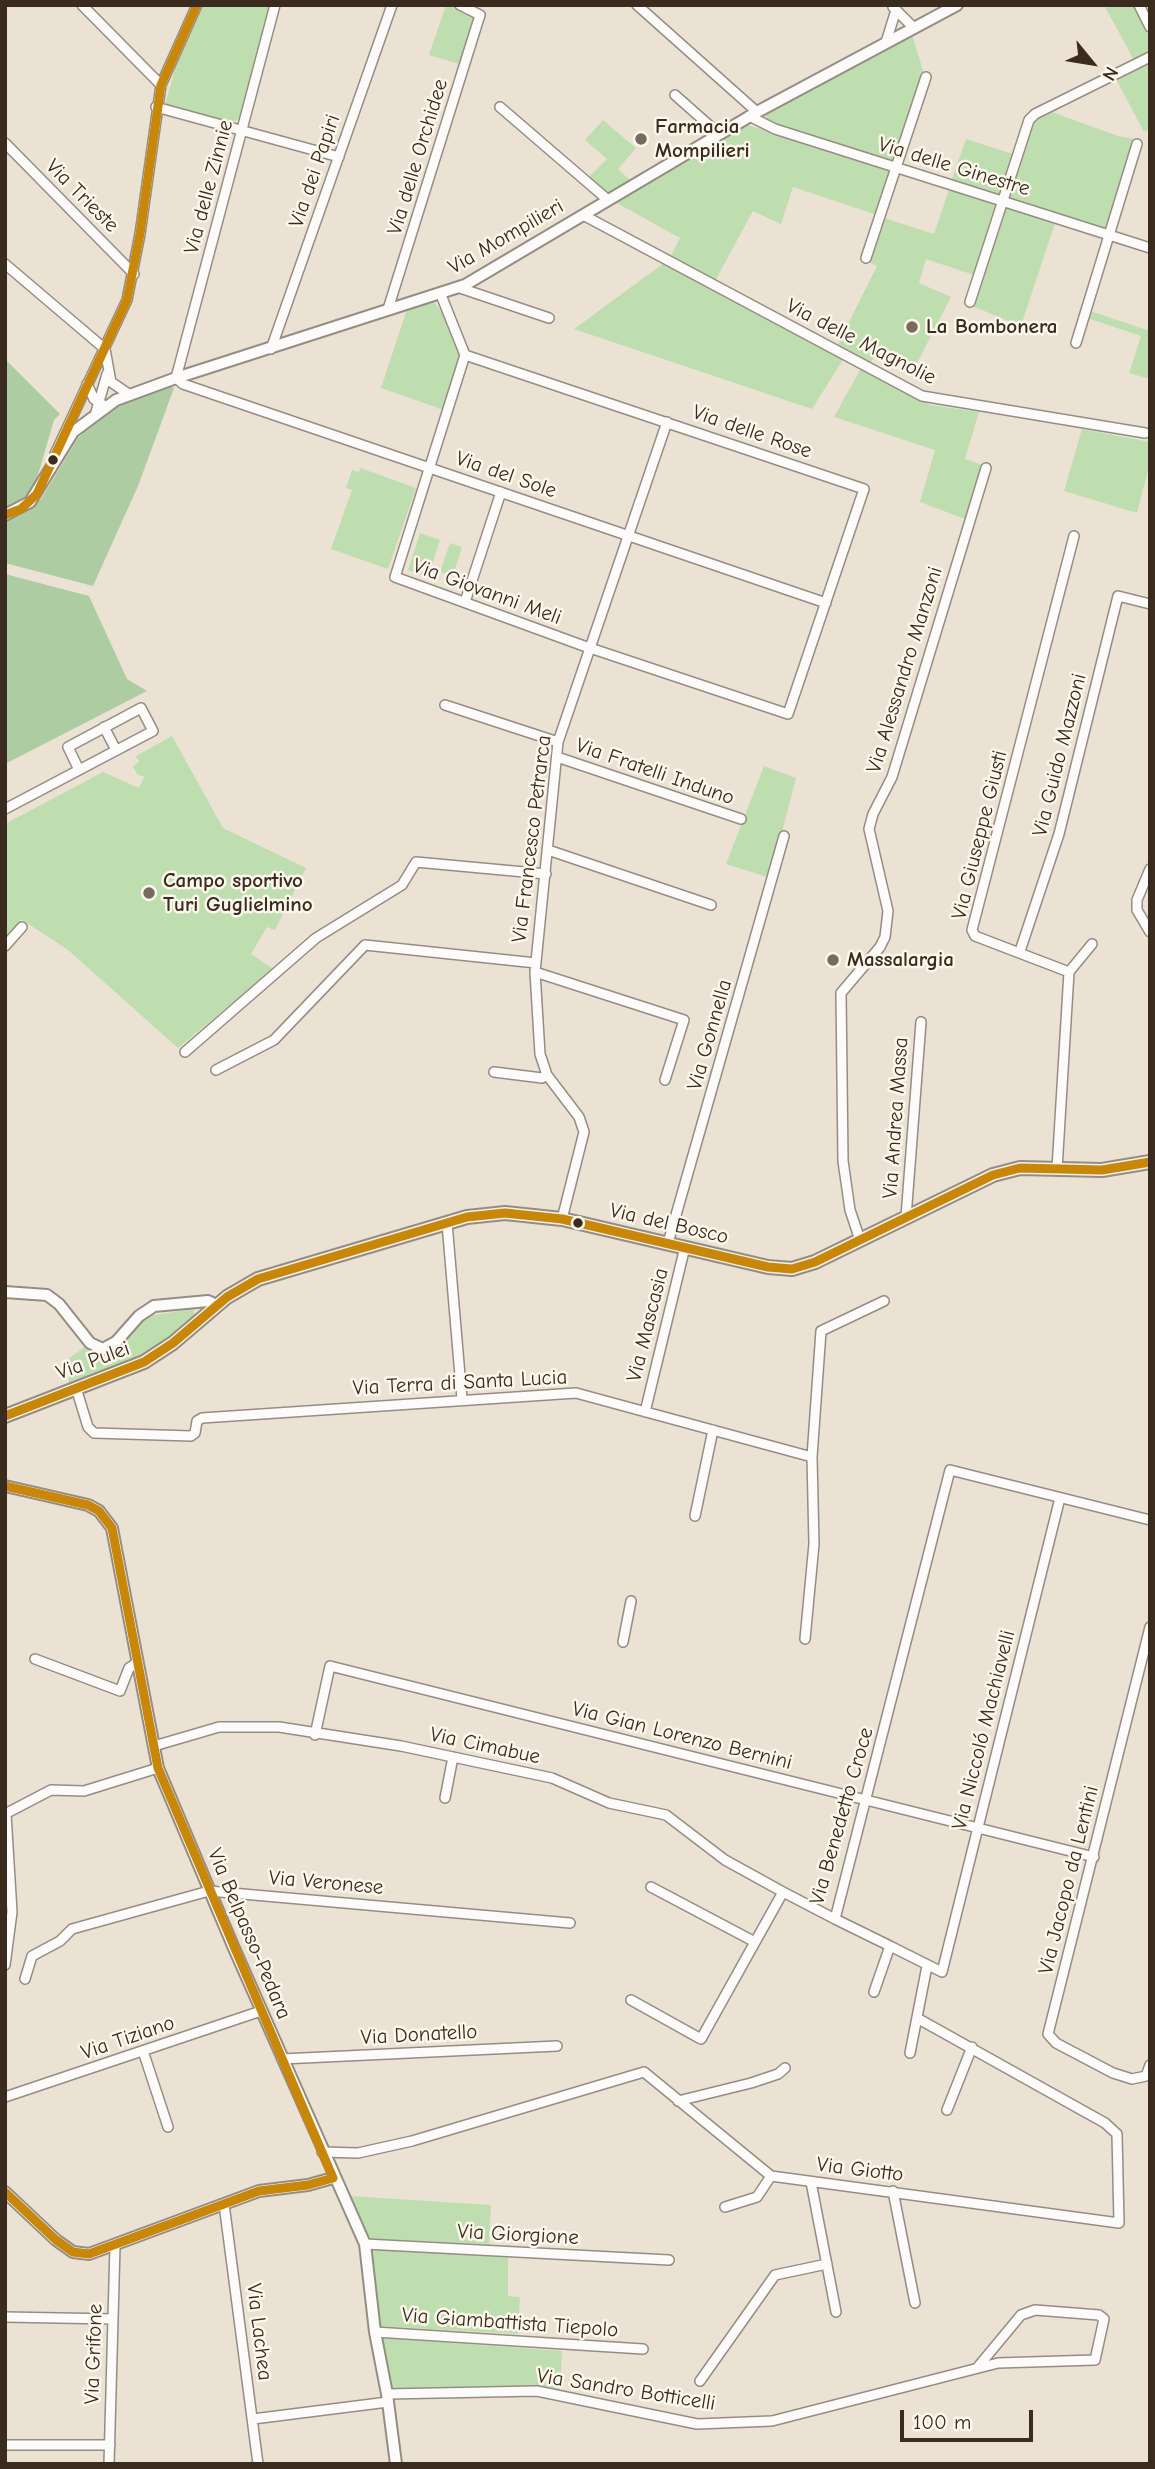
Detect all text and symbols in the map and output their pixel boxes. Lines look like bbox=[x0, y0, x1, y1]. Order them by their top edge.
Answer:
north arrow bbox=[1057, 28, 1127, 98]
text: N bbox=[1098, 63, 1123, 84]
street label: Via delle Orchidee bbox=[382, 76, 454, 238]
street label: Via dei Papiri bbox=[284, 111, 346, 231]
place label: Farmacia Mompilieri bbox=[655, 114, 749, 164]
street label: Via delle Zinnie bbox=[179, 117, 239, 257]
marker: Farmacia Mompilieri bbox=[633, 131, 649, 147]
street label: Via delle Ginestre bbox=[875, 132, 1033, 202]
street label: Via Trieste bbox=[40, 154, 124, 238]
street label: Via Mompilieri bbox=[444, 194, 568, 280]
street label: Via delle Magnolie bbox=[782, 293, 940, 391]
place label: La Bombonera bbox=[926, 314, 1057, 340]
marker: La Bombonera bbox=[904, 319, 920, 335]
street label: Via delle Rose bbox=[689, 400, 815, 464]
street label: Via del Sole bbox=[452, 446, 560, 504]
unlabelled marker bbox=[46, 453, 60, 467]
street label: Via Giovanni Meli bbox=[409, 553, 565, 631]
street label: Via Alessandro Manzoni bbox=[862, 564, 948, 776]
street label: Via Guido Mazzoni bbox=[1028, 671, 1092, 839]
street label: Via Fratelli Induno bbox=[572, 733, 738, 811]
street label: Via Francesco Petrarca bbox=[507, 734, 557, 944]
street label: Via Giuseppe Giusti bbox=[947, 748, 1013, 922]
place label: Campo sportivo Turi Guglielmino bbox=[163, 868, 313, 918]
marker: Campo sportivo Turi Guglielmino bbox=[141, 885, 157, 901]
place label: Massalargia bbox=[847, 947, 954, 973]
marker: Massalargia bbox=[825, 952, 841, 968]
street label: Via Gonnella bbox=[682, 977, 738, 1093]
street label: Via Andrea Massa bbox=[878, 1036, 914, 1200]
street label: Via del Bosco bbox=[607, 1198, 731, 1250]
unlabelled marker bbox=[571, 1216, 585, 1230]
street label: Via Mascasia bbox=[622, 1266, 674, 1384]
street label: Via Pulei bbox=[53, 1336, 133, 1386]
street label: Via Terra di Santa Lucia bbox=[352, 1365, 568, 1401]
street label: Via Niccoló Machiavelli bbox=[947, 1628, 1021, 1832]
street label: Via Gian Lorenzo Bernini bbox=[569, 1696, 795, 1776]
street label: Via Cimabue bbox=[427, 1722, 543, 1770]
street label: Via Benedetto Croce bbox=[805, 1724, 879, 1908]
street label: Via Jacopo da Lentini bbox=[1033, 1783, 1105, 1977]
street label: Via Belpasso-Pedara bbox=[202, 1845, 296, 2023]
street label: Via Veronese bbox=[268, 1865, 384, 1901]
street label: Via Tiziano bbox=[78, 2010, 178, 2066]
street label: Via Donatello bbox=[360, 2019, 478, 2051]
street label: Via Giotto bbox=[815, 2152, 905, 2188]
street label: Via Giorgione bbox=[457, 2219, 579, 2251]
street label: Via Lachea bbox=[241, 2282, 277, 2382]
street label: Via Grifone bbox=[80, 2303, 108, 2405]
street label: Via Giambattista Tiepolo bbox=[401, 2303, 619, 2343]
street label: Via Sandro Botticelli bbox=[535, 2363, 717, 2417]
scale bar bbox=[903, 2396, 1036, 2440]
text: 100 m bbox=[913, 2410, 971, 2434]

